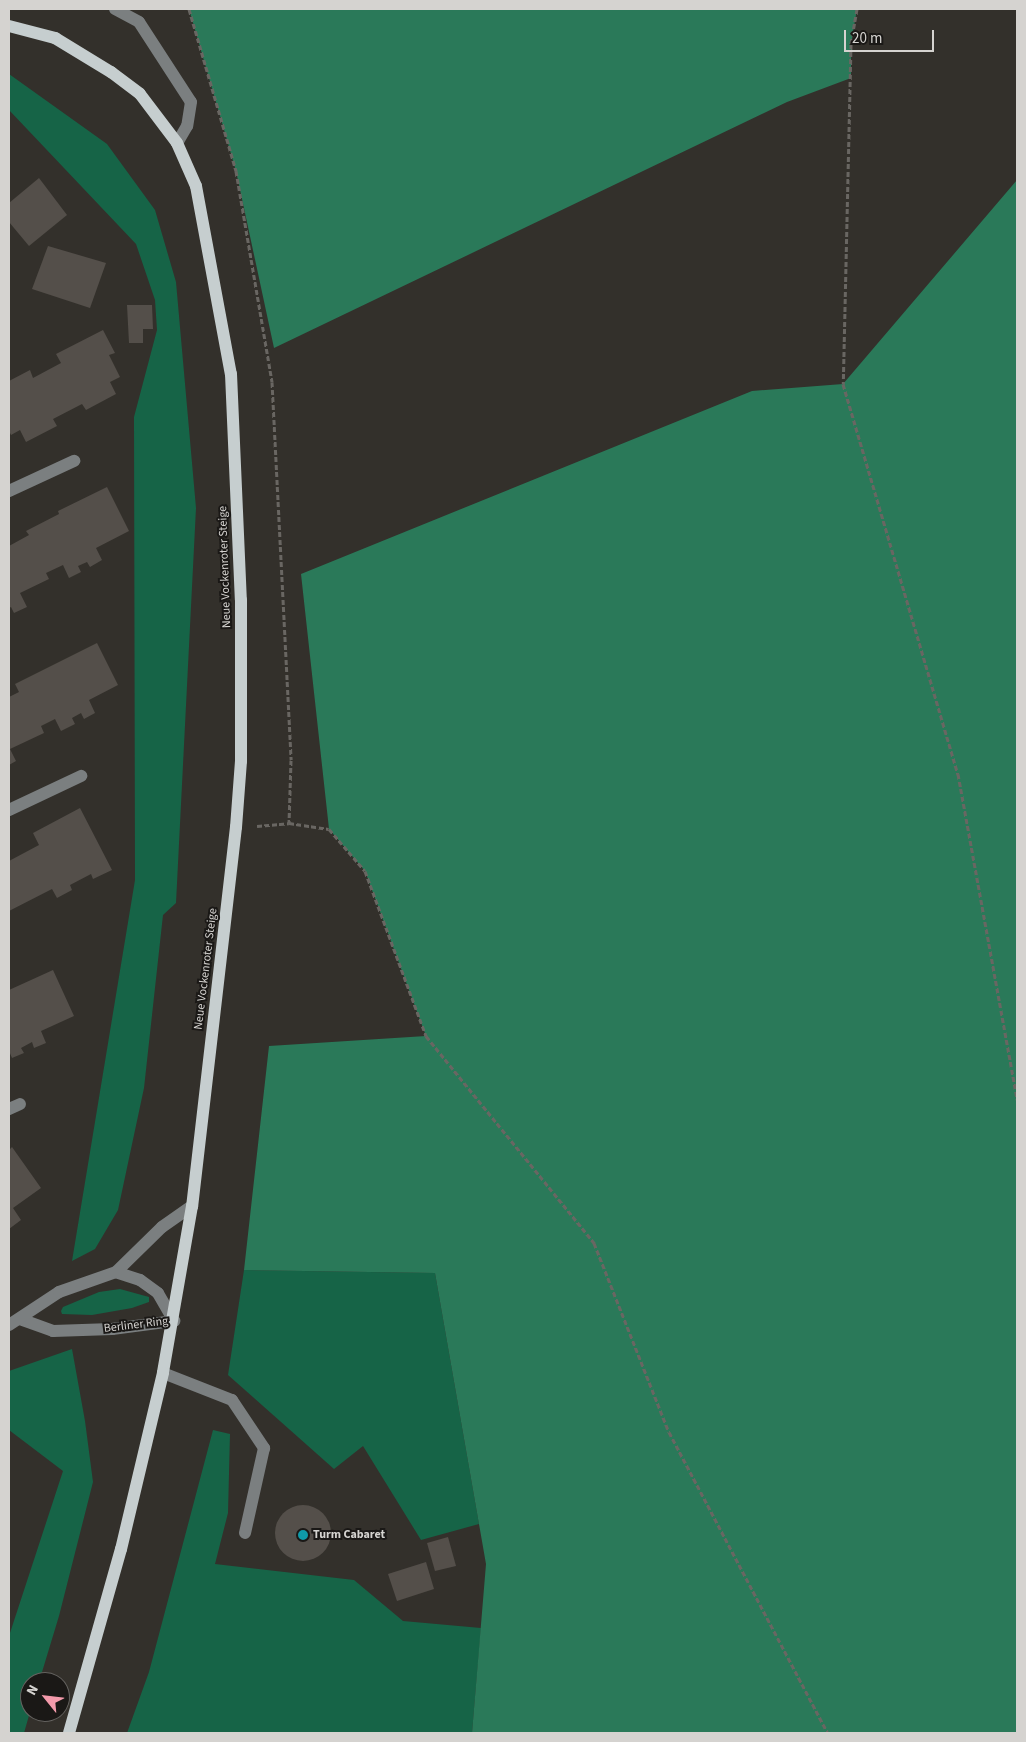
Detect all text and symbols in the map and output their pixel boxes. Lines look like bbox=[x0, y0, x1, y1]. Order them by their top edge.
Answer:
scale bar bbox=[846, 20, 936, 52]
text: 20 m bbox=[852, 28, 882, 49]
street label: Neue Vockenroter Steige bbox=[216, 506, 234, 628]
street label: Neue Vockenroter Steige bbox=[191, 907, 221, 1031]
street label: Berliner Ring bbox=[103, 1314, 169, 1336]
place label: Turm Cabaret bbox=[313, 1528, 385, 1542]
marker: Turm Cabaret bbox=[297, 1529, 309, 1541]
north arrow bbox=[20, 1672, 70, 1722]
text: N bbox=[22, 1681, 44, 1699]

